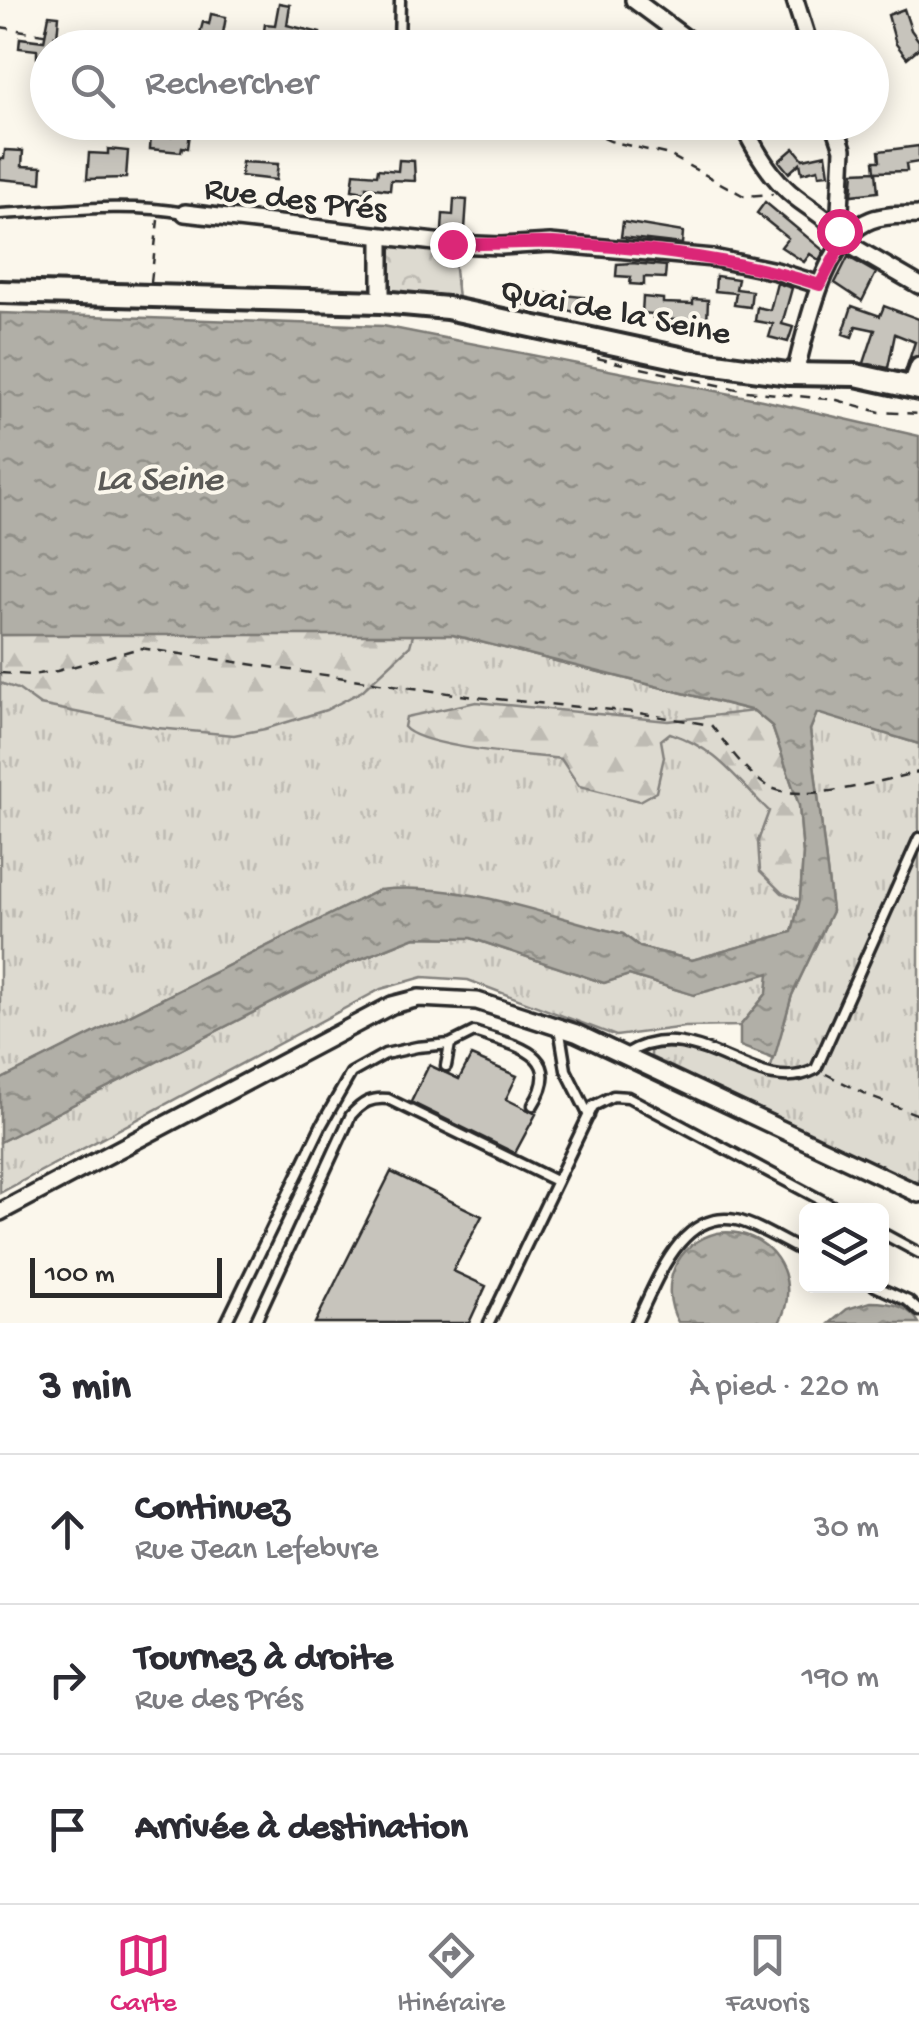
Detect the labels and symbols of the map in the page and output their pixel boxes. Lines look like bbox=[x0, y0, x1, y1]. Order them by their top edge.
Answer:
street label: Rue des Prés bbox=[202, 170, 390, 233]
route start bbox=[817, 209, 863, 255]
route end bbox=[430, 222, 476, 268]
street label: Quai de la Seine bbox=[496, 272, 735, 357]
water label: La Seine bbox=[95, 460, 224, 504]
scale bar bbox=[30, 1253, 222, 1298]

